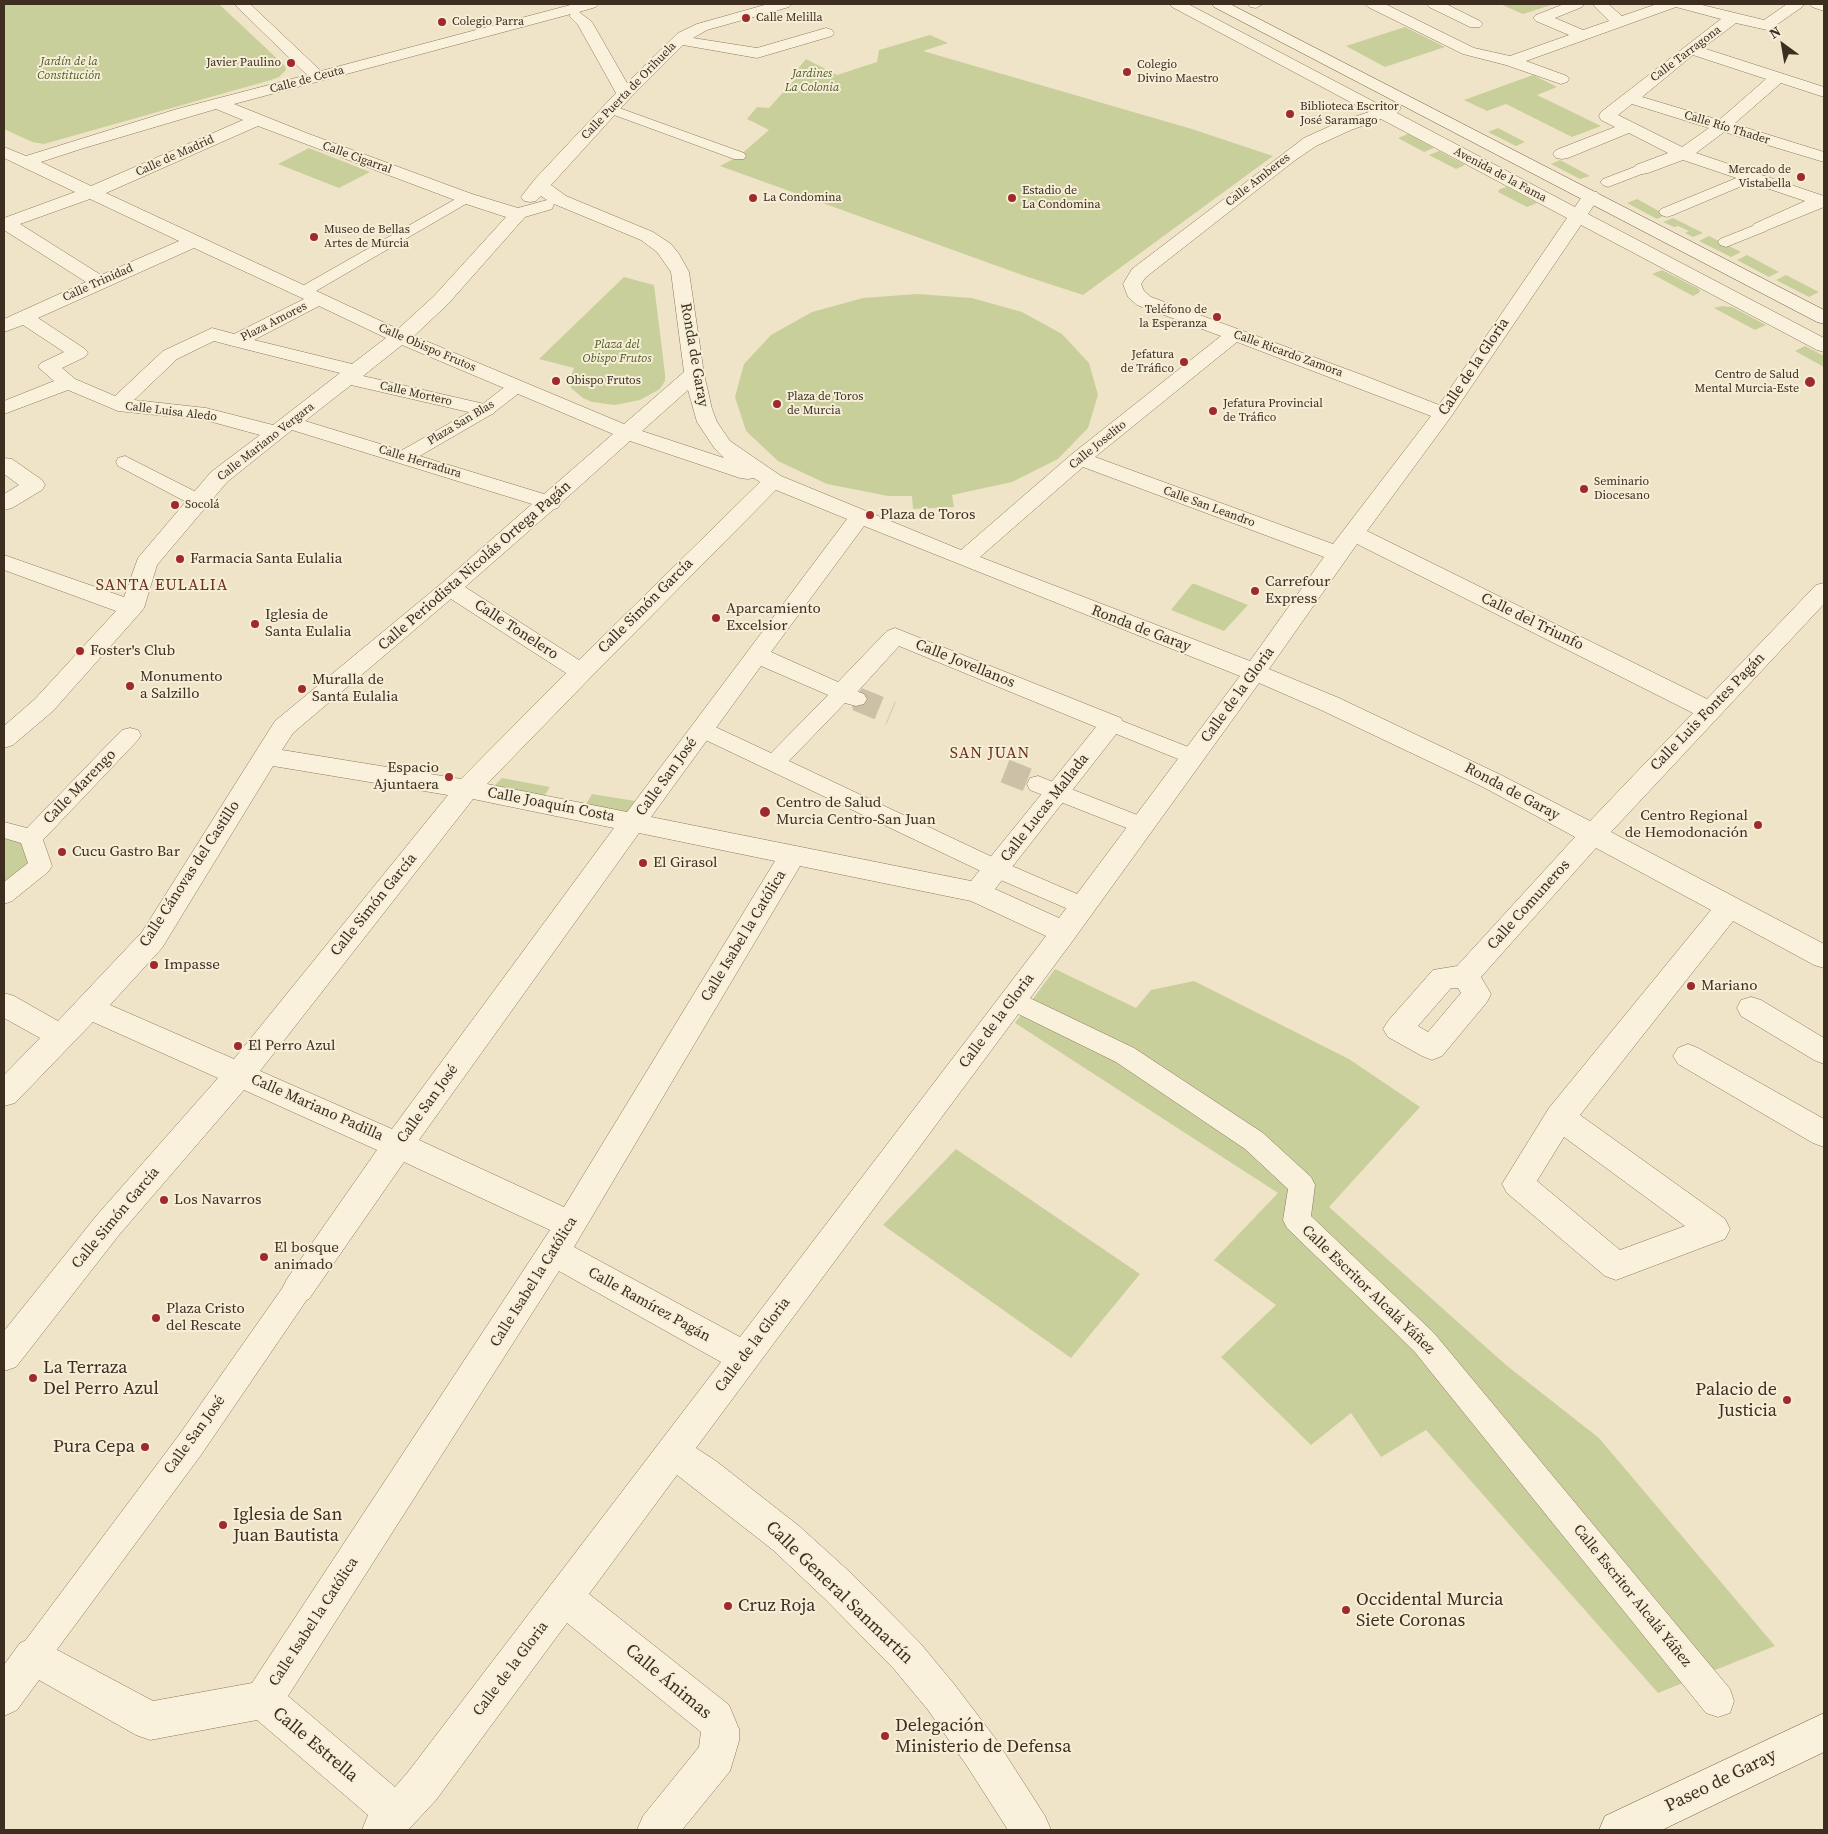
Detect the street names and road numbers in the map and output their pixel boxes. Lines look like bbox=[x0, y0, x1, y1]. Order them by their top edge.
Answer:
street label: Calle Tarragona bbox=[1648, 23, 1724, 85]
street label: Calle Puerta de Orihuela bbox=[579, 39, 679, 143]
street label: Calle de Ceuta bbox=[268, 63, 346, 97]
street label: Calle Río Thader bbox=[1682, 108, 1772, 148]
street label: Calle de Madrid bbox=[134, 132, 216, 180]
street label: Calle Cigarral bbox=[320, 139, 394, 177]
street label: Avenida de la Fama bbox=[1451, 144, 1549, 206]
street label: Calle Amberes bbox=[1223, 150, 1293, 210]
street label: Calle Trinidad bbox=[60, 261, 136, 305]
street label: Plaza Amores bbox=[238, 299, 310, 345]
street label: Ronda de Garay bbox=[676, 302, 712, 408]
street label: Calle de la Gloria bbox=[1435, 315, 1513, 419]
street label: Calle Obispo Frutos bbox=[376, 321, 478, 375]
street label: Calle Ricardo Zamora bbox=[1231, 328, 1345, 380]
street label: Calle Mortero bbox=[378, 379, 454, 409]
street label: Plaza San Blas bbox=[425, 397, 497, 449]
street label: Calle Luisa Aledo bbox=[124, 399, 218, 425]
street label: Calle Mariano Vergara bbox=[215, 400, 317, 484]
street label: Calle Joselito bbox=[1066, 418, 1130, 472]
street label: Calle Herradura bbox=[377, 443, 463, 481]
street label: Calle Periodista Nicolás Ortega Pagán bbox=[375, 477, 575, 655]
street label: Calle San Leandro bbox=[1161, 484, 1257, 530]
street label: Calle Simón García bbox=[595, 555, 697, 657]
street label: Calle del Triunfo bbox=[1478, 589, 1586, 655]
street label: Calle Tonelero bbox=[471, 596, 561, 664]
street label: Ronda de Garay bbox=[1089, 602, 1193, 656]
street label: Calle Jovellanos bbox=[913, 636, 1017, 692]
street label: Calle de la Gloria bbox=[1197, 644, 1279, 746]
street label: Calle Luis Fontes Pagán bbox=[1647, 649, 1769, 775]
street label: Calle San José bbox=[632, 734, 702, 820]
street label: Calle Marengo bbox=[40, 746, 120, 828]
street label: Calle Lucas Mallada bbox=[997, 750, 1093, 866]
street label: Ronda de Garay bbox=[1461, 759, 1563, 825]
street label: Calle Joaquín Costa bbox=[486, 784, 616, 826]
street label: Calle Cánovas del Castillo bbox=[136, 798, 244, 950]
street label: Calle Simón García bbox=[327, 850, 421, 960]
street label: Calle Comuneros bbox=[1484, 856, 1574, 954]
street label: Calle Isabel la Católica bbox=[698, 867, 790, 1005]
street label: Calle de la Gloria bbox=[956, 970, 1038, 1072]
street label: Calle San José bbox=[393, 1061, 463, 1147]
street label: Calle Mariano Padilla bbox=[248, 1071, 386, 1145]
street label: Calle Simón García bbox=[68, 1164, 164, 1272]
street label: Calle Isabel la Católica bbox=[487, 1214, 581, 1350]
street label: Calle Escritor Alcalá Yáñez bbox=[1298, 1222, 1438, 1358]
street label: Calle Ramírez Pagán bbox=[585, 1264, 713, 1346]
street label: Calle de la Gloria bbox=[712, 1294, 794, 1396]
street label: Calle San José bbox=[160, 1392, 230, 1478]
street label: Calle General Sanmartín bbox=[761, 1517, 917, 1669]
street label: Calle Escritor Alcalá Yáñez bbox=[1569, 1521, 1695, 1671]
street label: Calle Isabel la Católica bbox=[266, 1554, 362, 1690]
street label: Calle de la Gloria bbox=[470, 1618, 552, 1720]
street label: Calle Ánimas bbox=[620, 1640, 716, 1724]
street label: Calle Estrella bbox=[268, 1703, 362, 1787]
street label: Paseo de Garay bbox=[1662, 1745, 1780, 1817]

